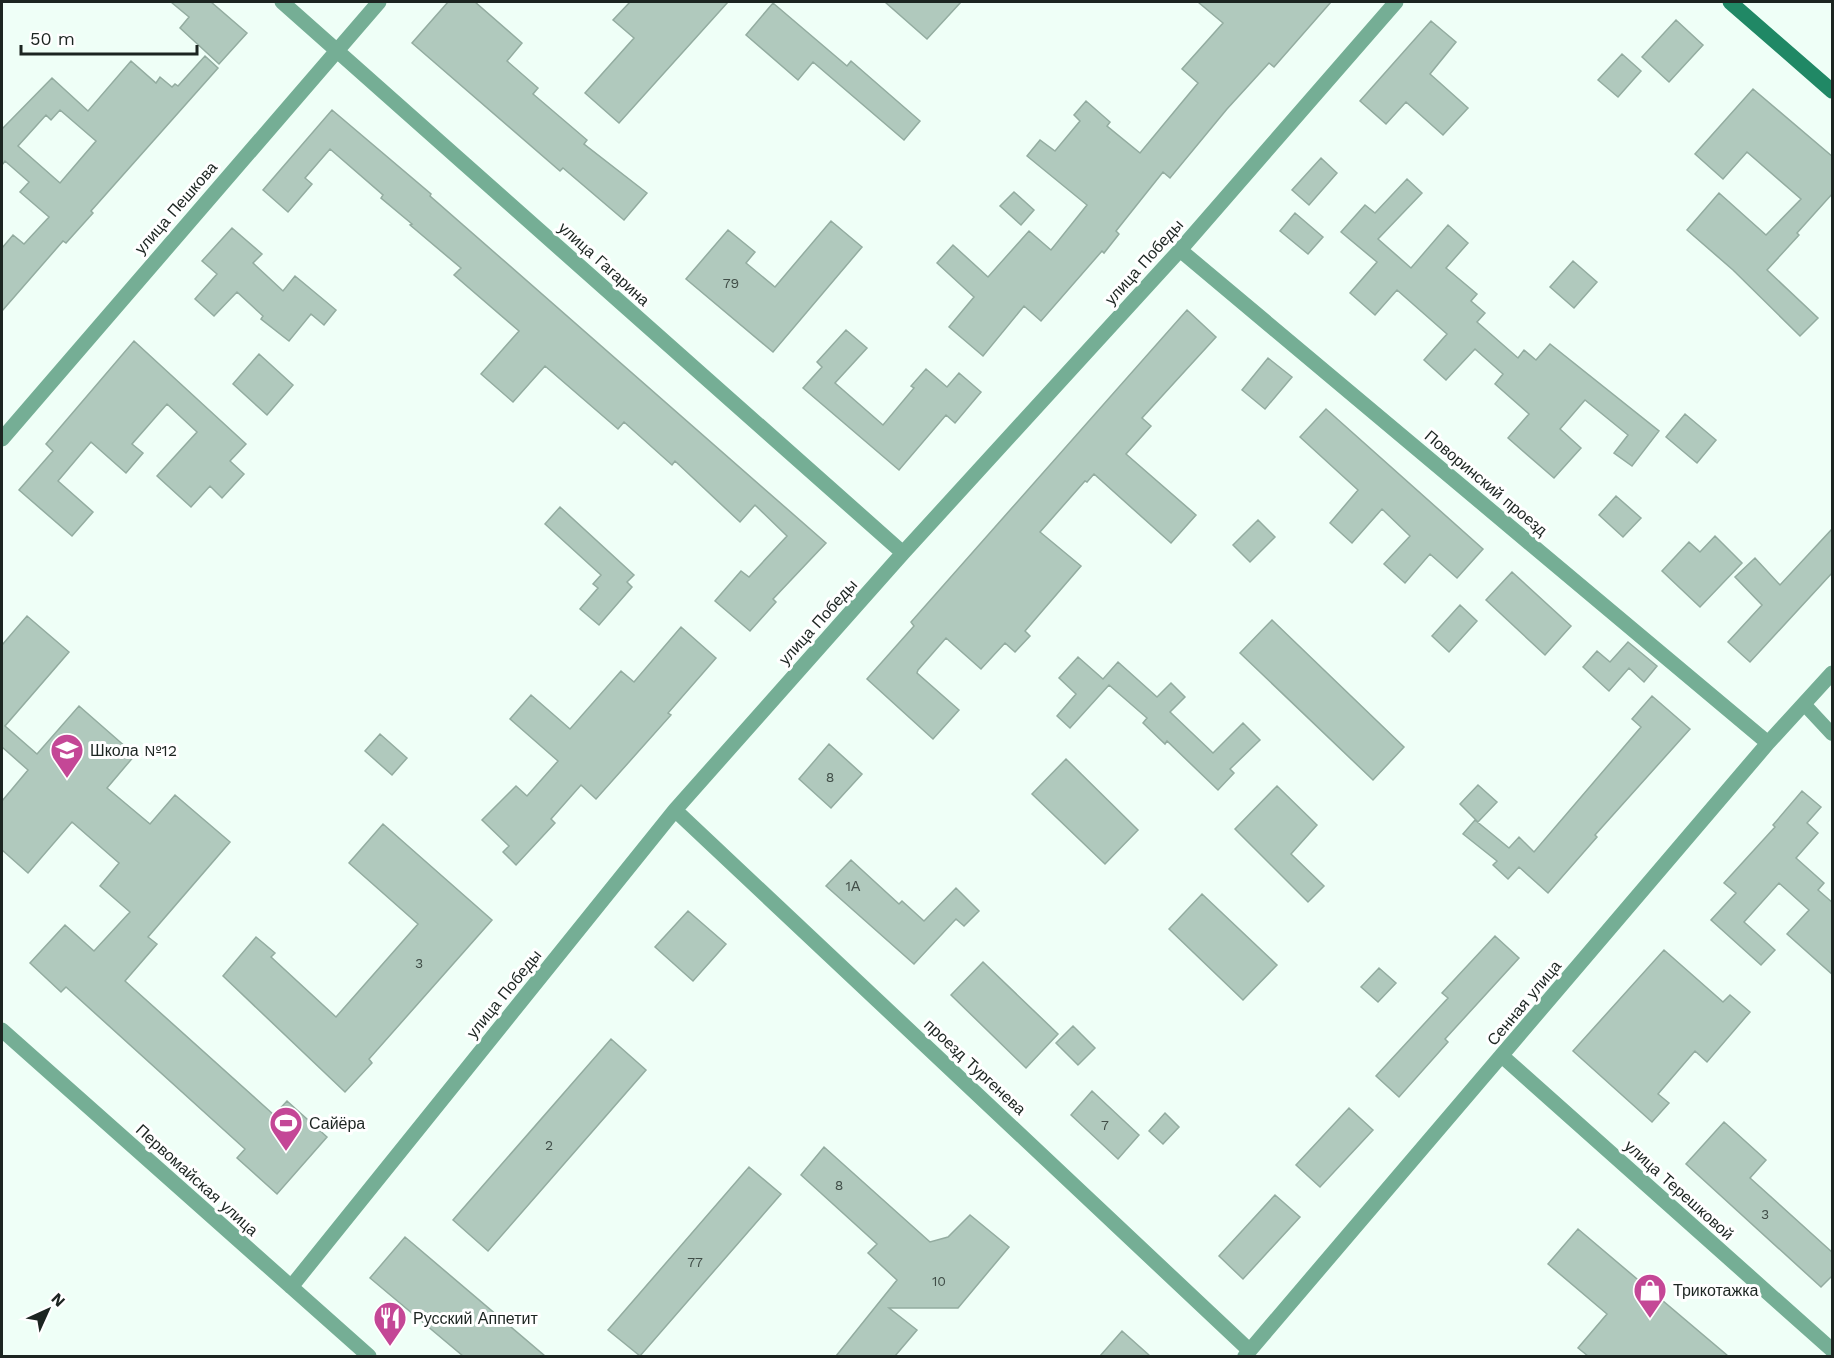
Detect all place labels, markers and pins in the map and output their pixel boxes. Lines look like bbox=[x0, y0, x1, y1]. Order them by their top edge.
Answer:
school or university icon: Школа №12 bbox=[49, 732, 85, 779]
place label: Школа №12 bbox=[90, 741, 177, 760]
sports icon: Сайёра bbox=[268, 1105, 304, 1152]
place label: Сайёра bbox=[309, 1114, 365, 1133]
shop icon: Трикотажка bbox=[1632, 1272, 1668, 1319]
place label: Трикотажка bbox=[1673, 1281, 1759, 1300]
restaurant icon: Русский Аппетит bbox=[372, 1300, 408, 1347]
place label: Русский Аппетит bbox=[413, 1309, 538, 1328]

